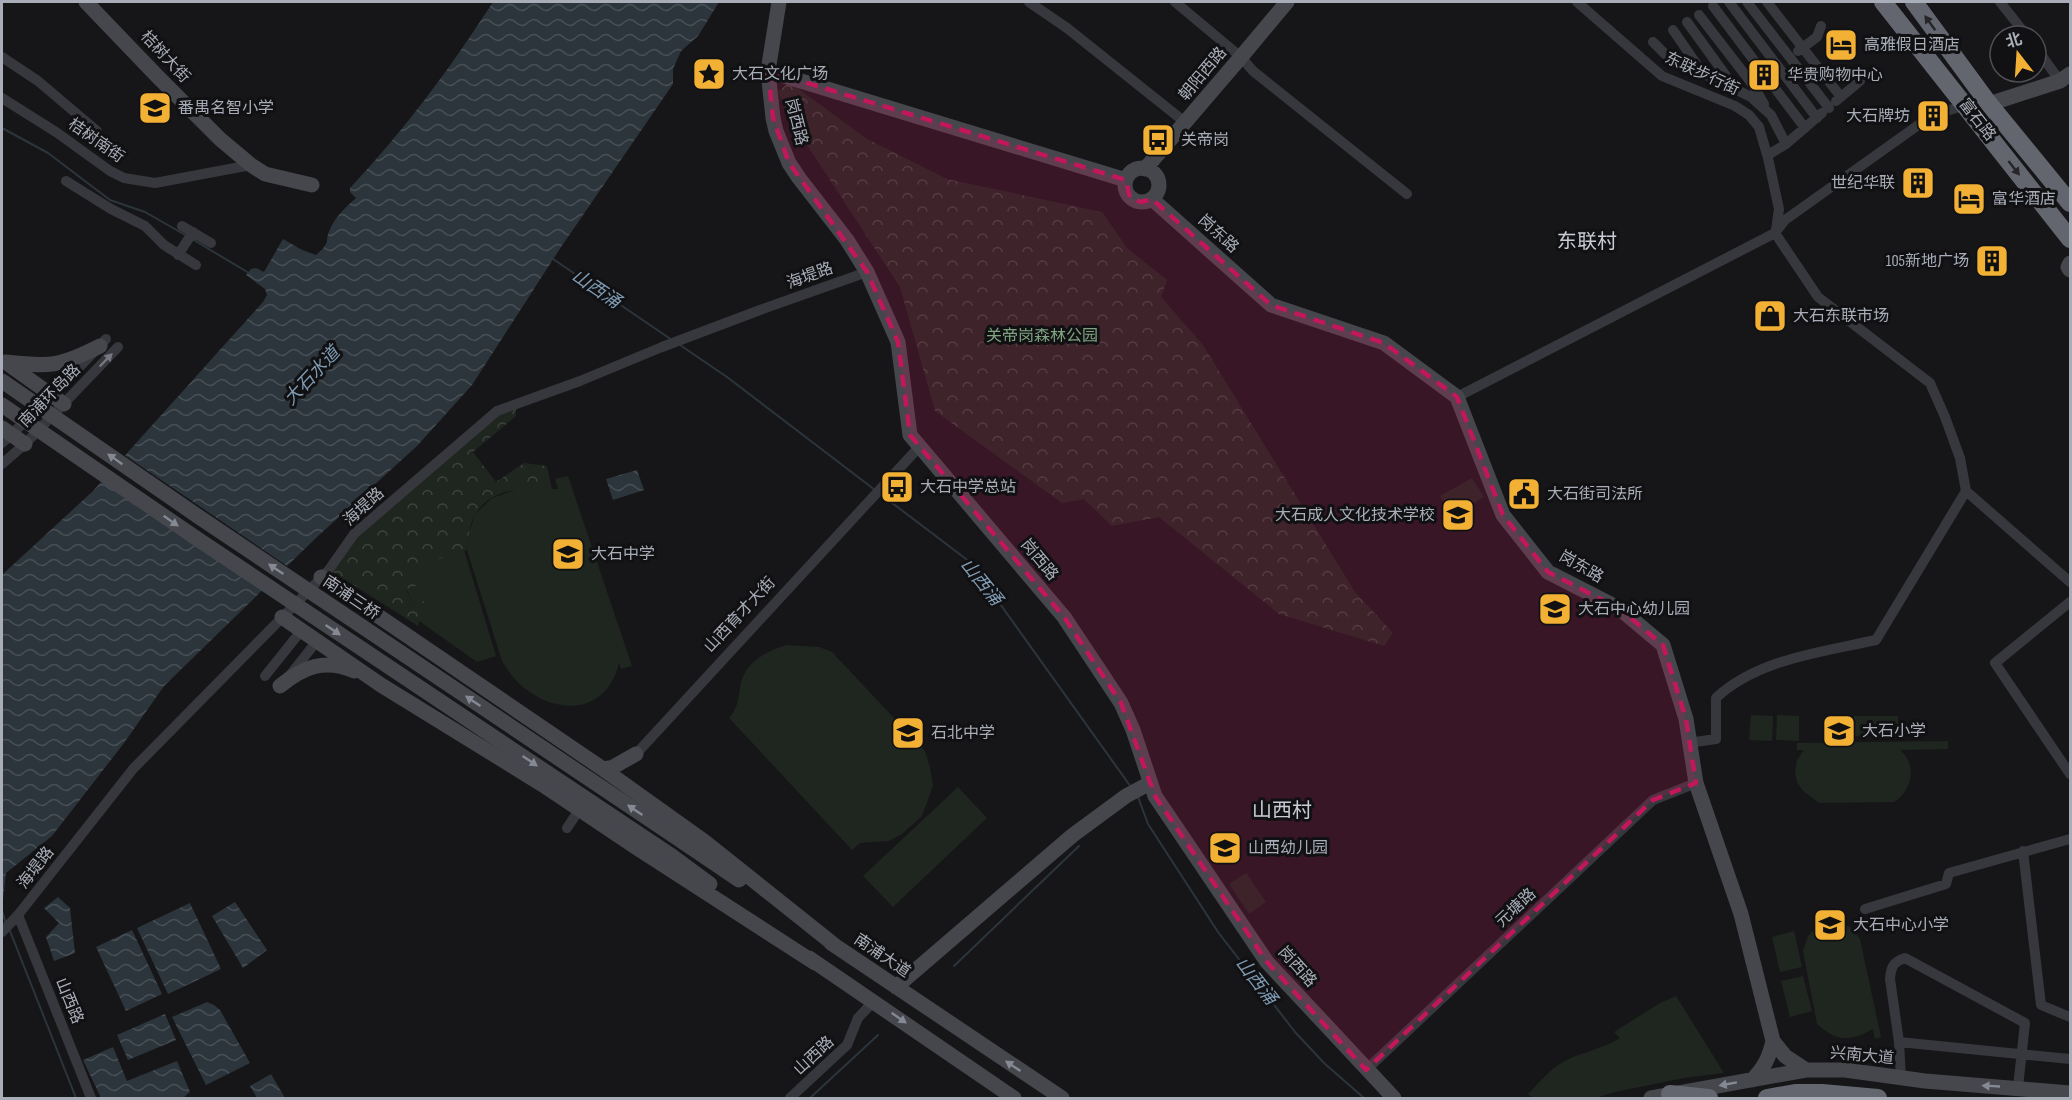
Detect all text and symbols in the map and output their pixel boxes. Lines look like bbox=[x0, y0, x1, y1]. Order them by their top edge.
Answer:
one-way arrow bbox=[1924, 15, 1936, 31]
north arrow bbox=[1988, 24, 2048, 84]
street label: 桔树大街 bbox=[136, 27, 194, 87]
hotel icon: 高雅假日酒店 bbox=[1823, 27, 1859, 63]
text: 北 bbox=[2004, 30, 2024, 53]
place label: 高雅假日酒店 bbox=[1864, 36, 1960, 55]
street label: 朝阳西路 bbox=[1175, 43, 1231, 105]
street label: 东联步行街 bbox=[1662, 48, 1742, 100]
place icon: 大石文化广场 bbox=[691, 56, 727, 92]
building icon: 华贵购物中心 bbox=[1746, 57, 1782, 93]
place label: 大石文化广场 bbox=[732, 65, 828, 84]
place label: 华贵购物中心 bbox=[1787, 66, 1883, 85]
school or university icon: 番禺名智小学 bbox=[137, 90, 173, 126]
street label: 富石路 bbox=[1955, 95, 1999, 145]
street label: 岗西路 bbox=[781, 96, 811, 148]
building icon: 大石牌坊 bbox=[1915, 98, 1951, 134]
place label: 番禺名智小学 bbox=[178, 99, 274, 118]
place label: 大石牌坊 bbox=[1846, 107, 1910, 126]
street label: 桔树南街 bbox=[64, 115, 128, 167]
bus stop icon: 关帝岗 bbox=[1140, 122, 1176, 158]
place label: 关帝岗 bbox=[1181, 131, 1229, 150]
one-way arrow bbox=[2008, 160, 2020, 175]
building icon: 世纪华联 bbox=[1900, 165, 1936, 201]
place label: 世纪华联 bbox=[1831, 174, 1895, 193]
hotel icon: 富华酒店 bbox=[1951, 181, 1987, 217]
place label: 富华酒店 bbox=[1992, 190, 2056, 209]
street label: 岗东路 bbox=[1194, 211, 1242, 257]
district label: 东联村 bbox=[1557, 230, 1617, 254]
building icon: 105新地广场 bbox=[1974, 243, 2010, 279]
place label: 105新地广场 bbox=[1886, 252, 1969, 271]
street label: 海堤路 bbox=[784, 259, 836, 293]
water label: 山西涌 bbox=[568, 265, 626, 314]
shop icon: 大石东联市场 bbox=[1752, 298, 1788, 334]
place label: 大石东联市场 bbox=[1793, 307, 1889, 326]
park label: 关帝岗森林公园 bbox=[986, 327, 1098, 346]
water label: 大石水道 bbox=[280, 340, 346, 409]
one-way arrow bbox=[98, 353, 112, 367]
street label: 南浦环岛路 bbox=[15, 361, 85, 431]
one-way arrow bbox=[107, 453, 123, 465]
bus stop icon: 大石中学总站 bbox=[879, 469, 915, 505]
public building icon: 大石街司法所 bbox=[1506, 476, 1542, 512]
place label: 大石中学总站 bbox=[920, 478, 1016, 497]
street label: 海堤路 bbox=[340, 484, 388, 530]
place label: 大石街司法所 bbox=[1547, 485, 1643, 504]
school or university icon: 大石成人文化技术学校 bbox=[1440, 497, 1476, 533]
place label: 大石成人文化技术学校 bbox=[1275, 506, 1435, 525]
one-way arrow bbox=[163, 515, 179, 526]
school or university icon: 大石中学 bbox=[550, 536, 586, 572]
street label: 岗西路 bbox=[1016, 536, 1062, 584]
place label: 大石中学 bbox=[591, 545, 655, 564]
street label: 岗东路 bbox=[1555, 547, 1607, 587]
water label: 山西涌 bbox=[956, 554, 1007, 611]
one-way arrow bbox=[268, 563, 284, 575]
street label: 南浦三桥 bbox=[319, 572, 383, 624]
street label: 山西育才大街 bbox=[700, 573, 780, 657]
school or university icon: 大石中心幼儿园 bbox=[1537, 591, 1573, 627]
place label: 大石中心幼儿园 bbox=[1578, 600, 1690, 619]
one-way arrow bbox=[325, 624, 341, 635]
one-way arrow bbox=[465, 695, 481, 707]
school or university icon: 大石小学 bbox=[1821, 713, 1857, 749]
school or university icon: 石北中学 bbox=[890, 715, 926, 751]
place label: 大石小学 bbox=[1862, 722, 1926, 741]
place label: 石北中学 bbox=[931, 724, 995, 743]
one-way arrow bbox=[522, 755, 538, 766]
district label: 山西村 bbox=[1252, 799, 1312, 823]
one-way arrow bbox=[626, 804, 643, 815]
school or university icon: 山西幼儿园 bbox=[1207, 830, 1243, 866]
place label: 山西幼儿园 bbox=[1248, 839, 1328, 858]
street label: 海堤路 bbox=[14, 843, 58, 893]
street label: 元塘路 bbox=[1492, 885, 1540, 931]
school or university icon: 大石中心小学 bbox=[1812, 907, 1848, 943]
place label: 大石中心小学 bbox=[1853, 916, 1949, 935]
street label: 南浦大道 bbox=[850, 930, 914, 982]
street label: 岗西路 bbox=[1274, 943, 1320, 991]
water label: 山西涌 bbox=[1231, 953, 1282, 1010]
street label: 山西路 bbox=[51, 975, 87, 1027]
one-way arrow bbox=[891, 1012, 907, 1023]
street label: 山西路 bbox=[790, 1033, 838, 1079]
street label: 兴南大道 bbox=[1829, 1044, 1895, 1068]
one-way arrow bbox=[1006, 1060, 1022, 1072]
one-way arrow bbox=[1718, 1080, 1737, 1089]
one-way arrow bbox=[1982, 1081, 2001, 1090]

